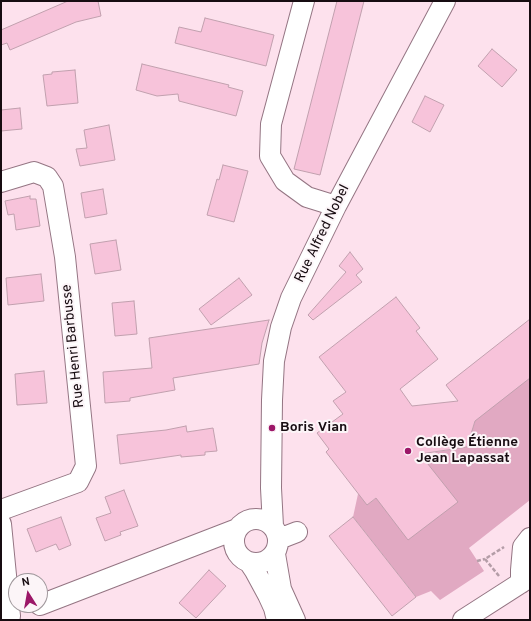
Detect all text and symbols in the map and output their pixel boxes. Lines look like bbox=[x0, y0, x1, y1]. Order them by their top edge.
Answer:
street label: Rue Alfred Nobel bbox=[292, 182, 354, 286]
street label: Rue Henri Barbusse bbox=[59, 283, 89, 409]
place label: Boris Vian bbox=[280, 420, 347, 436]
marker: Boris Vian bbox=[267, 423, 277, 433]
place label: Collège Étienne Jean Lapassat bbox=[416, 435, 518, 468]
marker: Collège Étienne Jean Lapassat bbox=[403, 446, 413, 456]
north arrow bbox=[8, 573, 48, 613]
text: N bbox=[21, 575, 31, 590]

